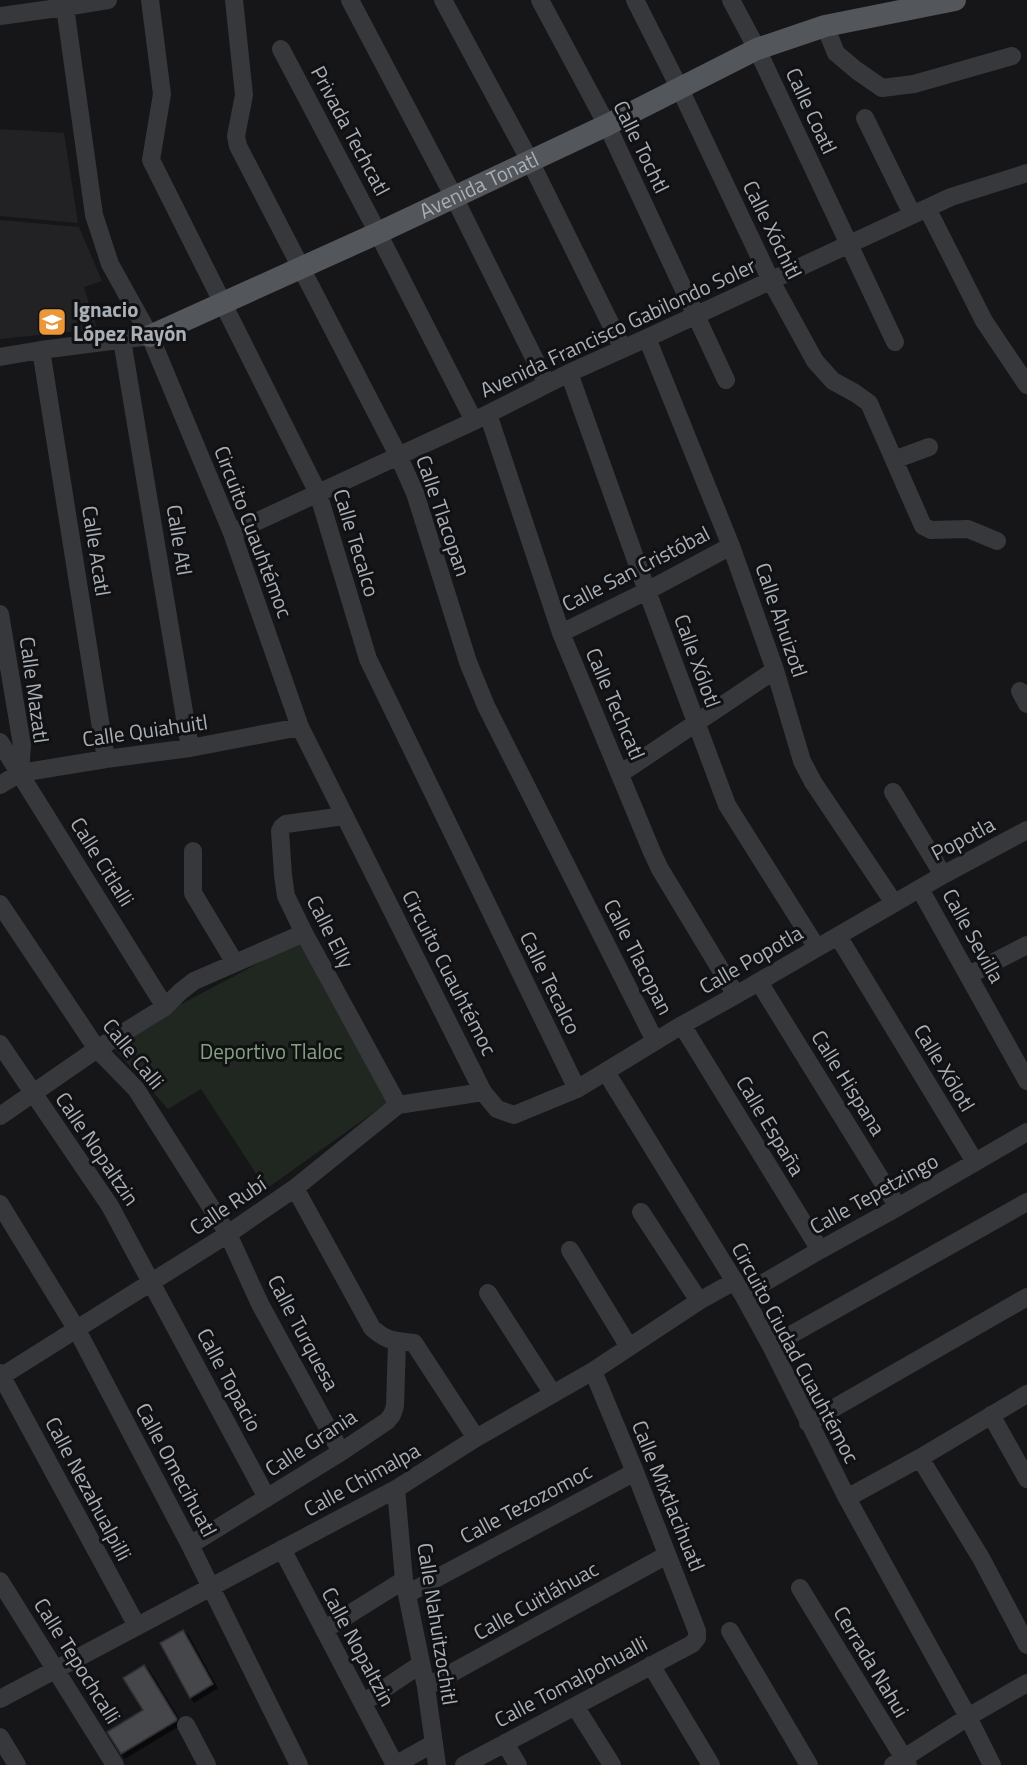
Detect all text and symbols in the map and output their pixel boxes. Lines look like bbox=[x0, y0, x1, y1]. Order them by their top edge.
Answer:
street label: Privada Techcatl bbox=[303, 60, 399, 201]
street label: Calle Coatl bbox=[778, 62, 846, 159]
street label: Calle Tochtl bbox=[606, 95, 678, 198]
street label: Avenida Tonatl bbox=[413, 142, 544, 226]
street label: Calle Xóchitl bbox=[735, 175, 811, 284]
street label: Avenida Francisco Gabilondo Soler bbox=[474, 249, 761, 405]
place label: Ignacio López Rayón bbox=[73, 293, 187, 349]
school or university icon: Ignacio López Rayón bbox=[36, 306, 68, 338]
street label: Circuito Cuauhtémoc bbox=[206, 441, 301, 622]
street label: Calle Tlacopan bbox=[408, 451, 480, 581]
street label: Calle Tecalco bbox=[325, 485, 389, 601]
street label: Calle Atl bbox=[159, 502, 201, 578]
street label: Calle Acatl bbox=[74, 503, 120, 598]
street label: Calle San Cristóbal bbox=[556, 517, 715, 619]
street label: Calle Ahuizotl bbox=[747, 558, 816, 681]
street label: Calle Xólotl bbox=[666, 609, 730, 712]
street label: Calle Mazatl bbox=[12, 634, 58, 745]
street label: Calle Techcatl bbox=[578, 643, 654, 765]
street label: Calle Quiahuitl bbox=[80, 705, 210, 755]
street label: Popotla bbox=[925, 808, 1001, 868]
street label: Calle Citlalli bbox=[63, 811, 143, 912]
street label: Calle Sevilla bbox=[935, 882, 1013, 989]
street label: Circuito Cuauhtémoc bbox=[394, 884, 505, 1061]
street label: Calle Elly bbox=[299, 889, 363, 974]
street label: Calle Tlacopan bbox=[596, 893, 682, 1020]
street label: Calle Popotla bbox=[693, 916, 809, 1002]
street label: Calle Tecalco bbox=[512, 926, 590, 1040]
street label: Calle Calli bbox=[95, 1011, 172, 1096]
street label: Calle Xólotl bbox=[906, 1018, 984, 1117]
street label: Calle Hispana bbox=[804, 1024, 894, 1142]
park label: Deportivo Tlaloc bbox=[200, 1035, 342, 1067]
street label: Calle España bbox=[728, 1069, 814, 1182]
street label: Calle Nopaltzin bbox=[48, 1085, 148, 1212]
street label: Calle Tepetzingo bbox=[803, 1144, 944, 1242]
street label: Calle Rubí bbox=[183, 1167, 273, 1243]
street label: Circuito Ciudad Cuauhtémoc bbox=[724, 1236, 868, 1469]
street label: Calle Turquesa bbox=[260, 1269, 348, 1397]
street label: Calle Topacio bbox=[189, 1322, 271, 1437]
street label: Calle Omecihuatl bbox=[128, 1397, 226, 1542]
street label: Calle Grania bbox=[258, 1400, 363, 1484]
street label: Calle Nezahualpilli bbox=[37, 1411, 140, 1566]
street label: Calle Mixtlacihuatl bbox=[624, 1415, 714, 1576]
street label: Calle Chimalpa bbox=[297, 1434, 426, 1524]
street label: Calle Tezozomoc bbox=[454, 1455, 597, 1551]
street label: Calle Nahuitzochitl bbox=[409, 1540, 467, 1707]
street label: Calle Cuitláhuac bbox=[467, 1553, 604, 1648]
street label: Calle Nopaltzin bbox=[314, 1581, 404, 1712]
street label: Calle Tepochcalli bbox=[26, 1591, 129, 1730]
street label: Cerrada Nahui bbox=[826, 1600, 918, 1723]
street label: Calle Tomalpohualli bbox=[488, 1627, 653, 1735]

